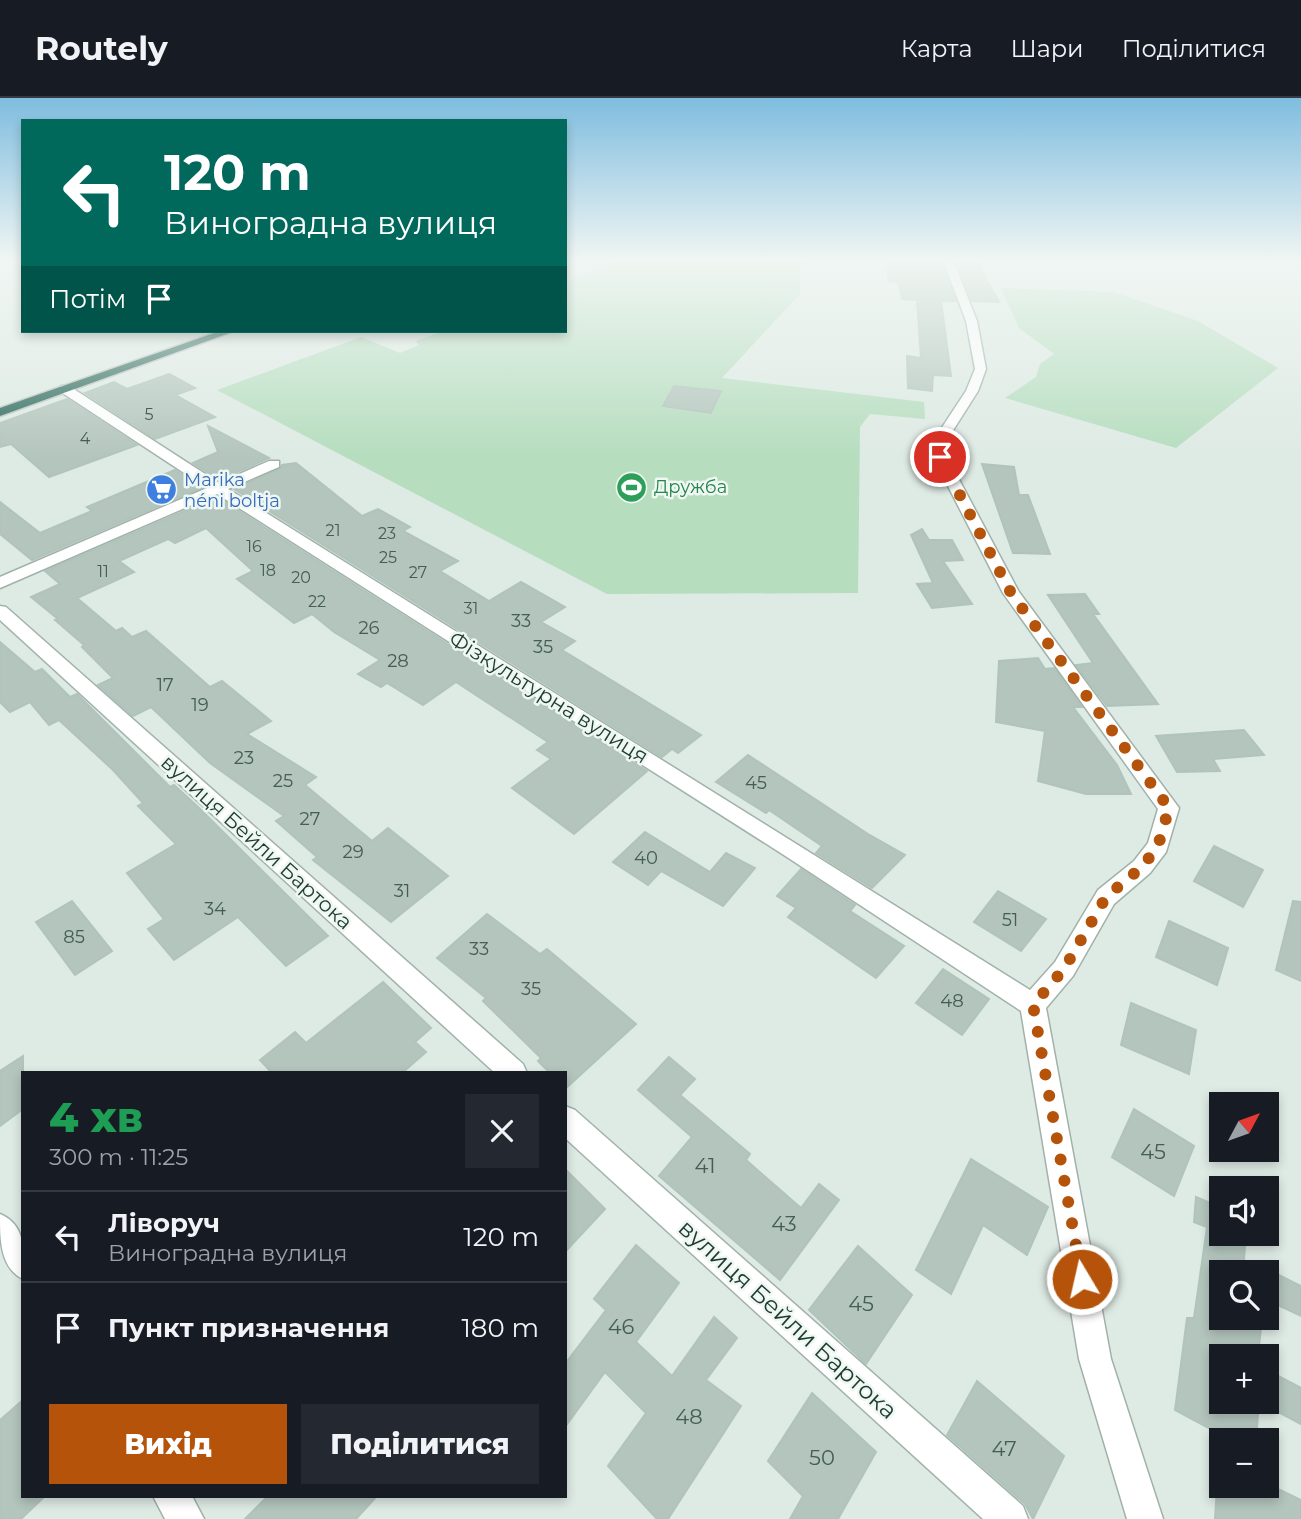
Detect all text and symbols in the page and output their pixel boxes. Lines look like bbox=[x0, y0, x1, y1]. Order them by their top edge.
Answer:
text: Routely bbox=[35, 28, 168, 68]
text: Карта bbox=[901, 34, 972, 63]
text: Шари bbox=[1010, 34, 1084, 63]
text: Поділитися bbox=[1122, 34, 1266, 63]
text: 120 m bbox=[164, 143, 311, 202]
icon: left bbox=[49, 147, 140, 238]
text: Виноградна вулиця bbox=[164, 203, 497, 242]
icon: arrive bbox=[140, 280, 178, 318]
text: Потім bbox=[49, 283, 126, 315]
house number: 5 bbox=[144, 405, 154, 424]
pin bbox=[910, 427, 970, 487]
house number: 4 bbox=[80, 429, 91, 448]
icon: arrive bbox=[921, 438, 959, 476]
place label: Marika néni boltja bbox=[184, 469, 280, 512]
sports icon: Дружба bbox=[614, 470, 648, 504]
supermarket icon: Marika néni boltja bbox=[144, 473, 178, 507]
place label: Дружба bbox=[654, 476, 727, 498]
house number: 21 bbox=[326, 521, 340, 540]
house number: 23 bbox=[378, 524, 396, 543]
house number: 16 bbox=[246, 537, 262, 556]
house number: 25 bbox=[379, 548, 397, 567]
house number: 18 bbox=[260, 561, 276, 580]
house number: 11 bbox=[97, 562, 109, 581]
house number: 27 bbox=[409, 563, 427, 582]
house number: 20 bbox=[291, 568, 311, 587]
house number: 22 bbox=[308, 592, 326, 611]
house number: 31 bbox=[464, 599, 478, 618]
house number: 33 bbox=[511, 610, 531, 632]
house number: 26 bbox=[358, 617, 380, 639]
street label: Фізкультурна вулиця bbox=[445, 625, 653, 769]
house number: 35 bbox=[533, 636, 553, 658]
house number: 28 bbox=[387, 650, 409, 672]
house number: 17 bbox=[156, 674, 174, 696]
house number: 19 bbox=[191, 694, 209, 716]
house number: 23 bbox=[234, 747, 254, 769]
street label: вулиця Бейли Бартока bbox=[156, 749, 358, 935]
house number: 25 bbox=[273, 770, 293, 792]
house number: 45 bbox=[745, 772, 767, 794]
house number: 27 bbox=[300, 808, 320, 830]
house number: 29 bbox=[342, 841, 364, 863]
house number: 40 bbox=[634, 847, 658, 869]
house number: 31 bbox=[394, 880, 410, 902]
house number: 34 bbox=[204, 898, 226, 920]
house number: 51 bbox=[1002, 909, 1018, 931]
house number: 85 bbox=[63, 926, 85, 948]
house number: 33 bbox=[469, 938, 489, 960]
house number: 35 bbox=[521, 978, 541, 1000]
house number: 48 bbox=[940, 990, 964, 1012]
text: 4 хв bbox=[49, 1091, 143, 1143]
north arrow bbox=[1209, 1092, 1279, 1162]
map controls bbox=[1209, 1092, 1279, 1498]
button: close bbox=[465, 1094, 539, 1168]
house number: 45 bbox=[1140, 1139, 1166, 1164]
text: 300 m · 11:25 bbox=[49, 1143, 188, 1171]
house number: 41 bbox=[695, 1153, 715, 1178]
button: sound bbox=[1209, 1176, 1279, 1246]
text: Ліворуч bbox=[108, 1207, 220, 1239]
house number: 43 bbox=[771, 1211, 797, 1236]
street label: вулиця Бейли Бартока bbox=[673, 1213, 903, 1425]
icon: left bbox=[49, 1218, 87, 1256]
text: 120 m bbox=[463, 1221, 539, 1253]
text: Виноградна вулиця bbox=[108, 1239, 348, 1267]
position arrow bbox=[1045, 1242, 1119, 1316]
button: search bbox=[1209, 1260, 1279, 1330]
house number: 45 bbox=[848, 1291, 874, 1316]
icon: arrive bbox=[49, 1309, 87, 1347]
text: Пункт призначення bbox=[108, 1312, 389, 1344]
text: 180 m bbox=[461, 1312, 539, 1344]
house number: 46 bbox=[608, 1314, 635, 1339]
button: + bbox=[1209, 1344, 1279, 1414]
button: Вихід bbox=[49, 1404, 287, 1484]
button: Поділитися bbox=[301, 1404, 539, 1484]
house number: 48 bbox=[675, 1404, 703, 1429]
button: − bbox=[1209, 1428, 1279, 1498]
house number: 47 bbox=[991, 1436, 1017, 1461]
house number: 50 bbox=[809, 1445, 835, 1470]

